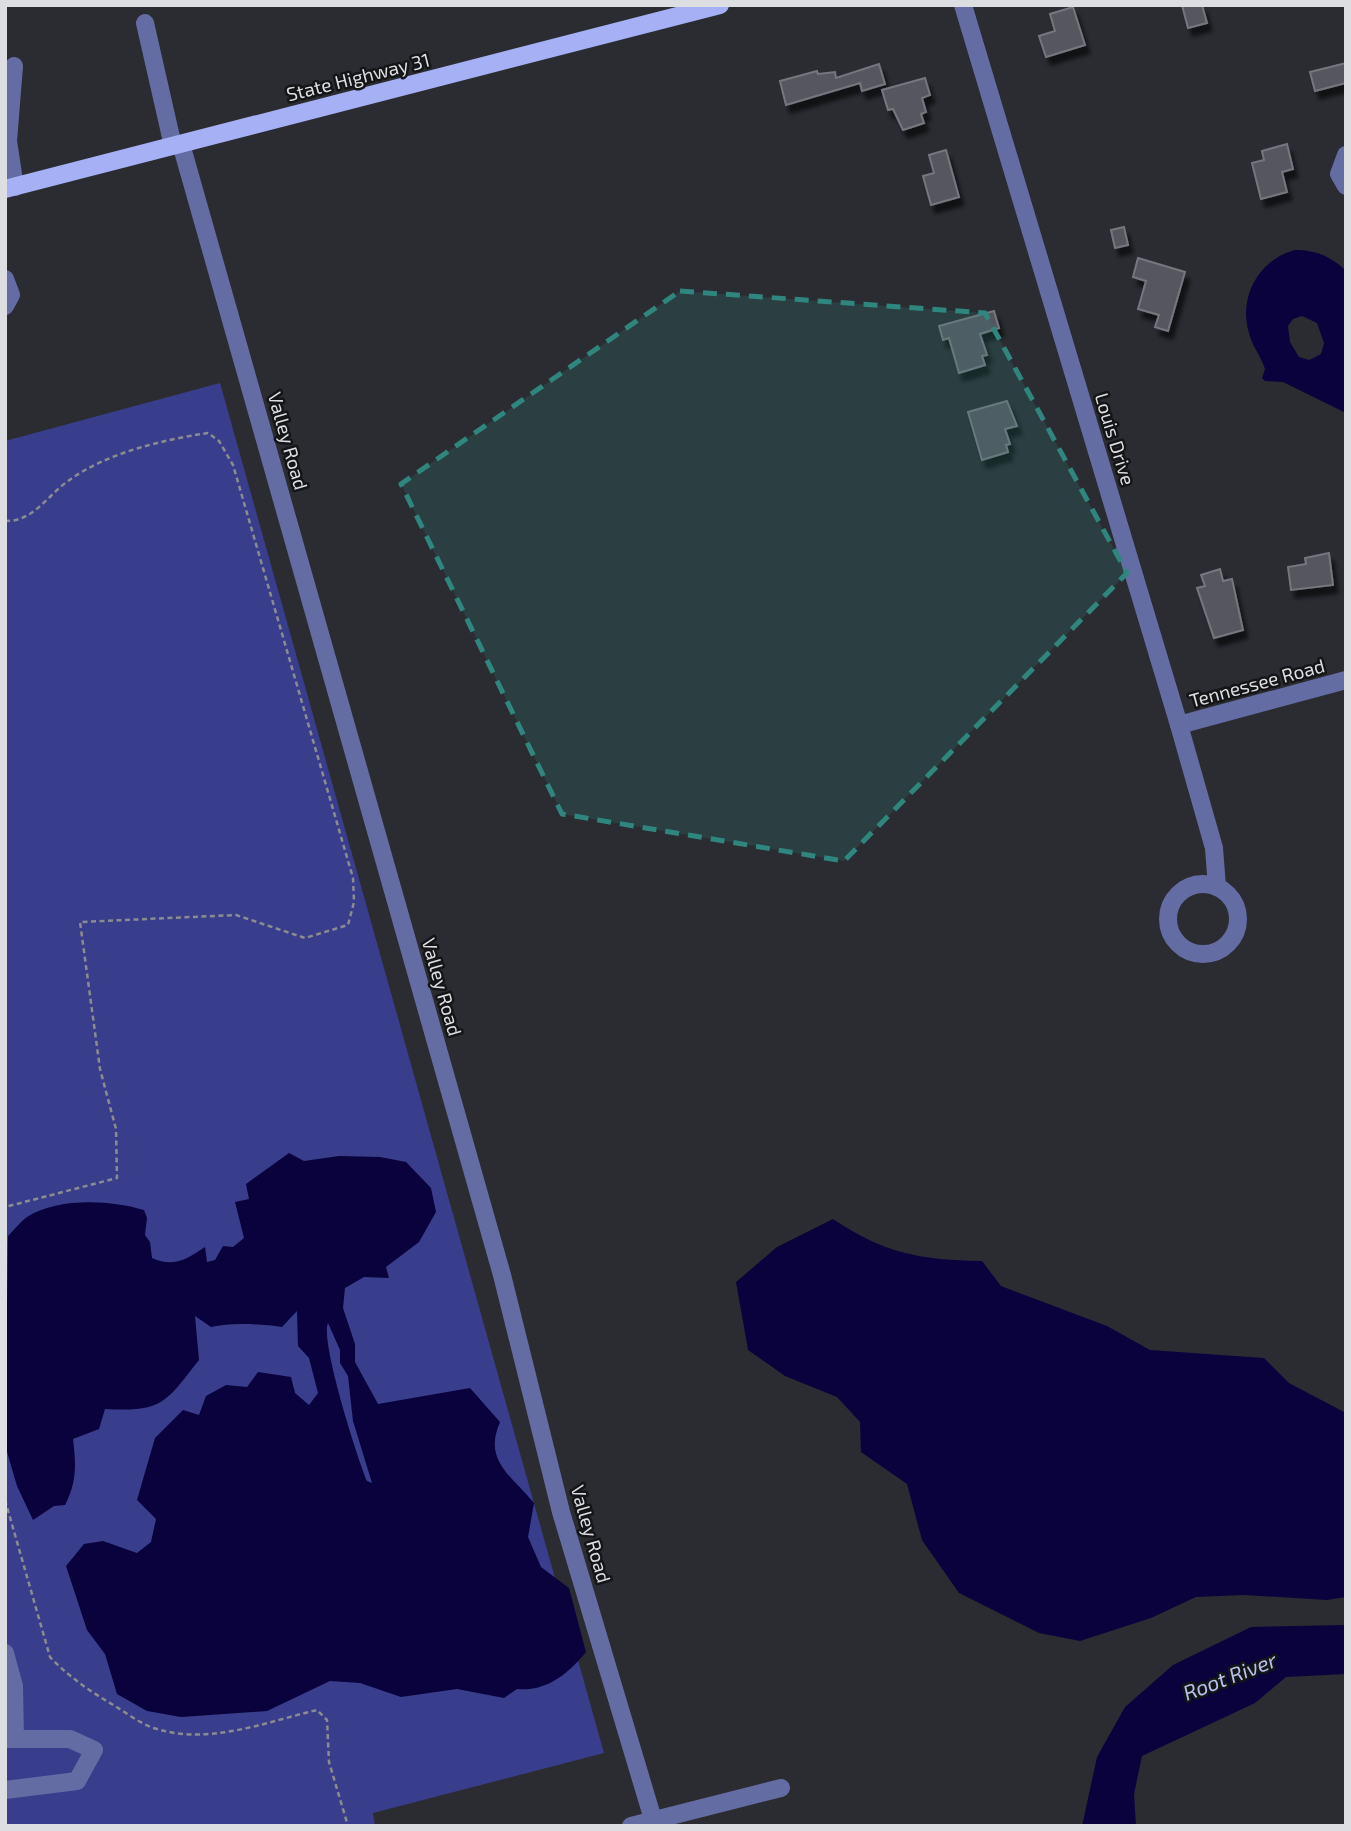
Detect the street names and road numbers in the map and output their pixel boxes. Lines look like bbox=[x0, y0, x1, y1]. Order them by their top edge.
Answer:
street label: State Highway 31 bbox=[284, 48, 432, 105]
street label: Valley Road bbox=[264, 389, 313, 492]
street label: Louis Drive bbox=[1091, 390, 1140, 488]
street label: Tennessee Road bbox=[1187, 653, 1327, 712]
street label: Valley Road bbox=[418, 935, 467, 1038]
street label: Valley Road bbox=[567, 1482, 616, 1585]

